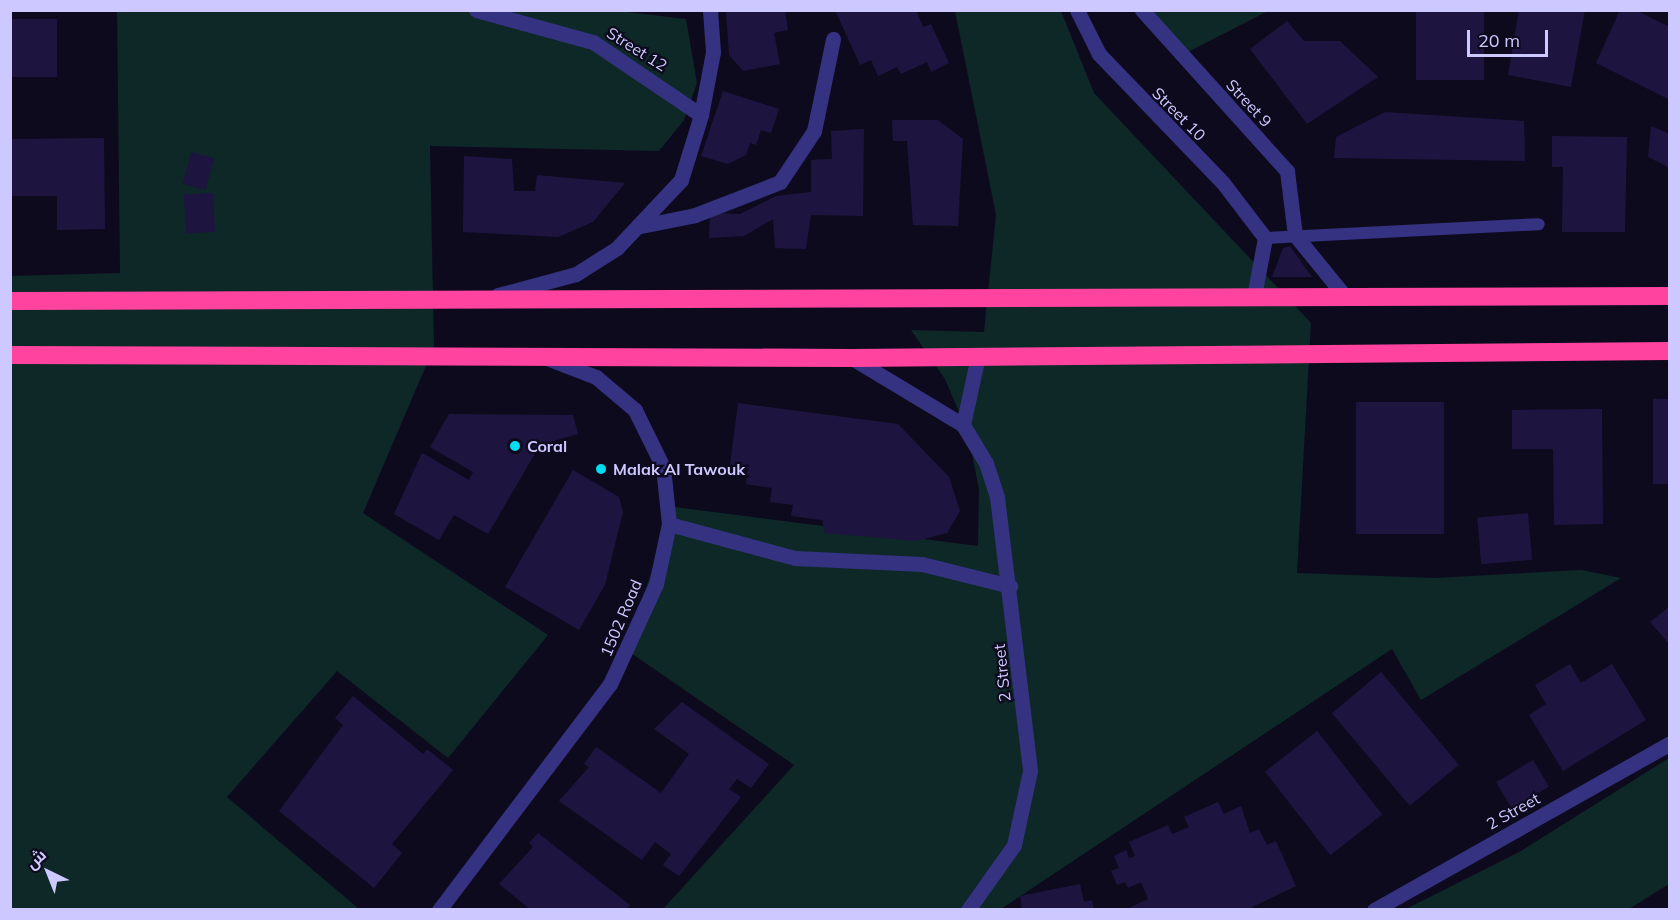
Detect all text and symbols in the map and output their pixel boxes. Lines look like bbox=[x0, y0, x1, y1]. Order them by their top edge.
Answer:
scale bar bbox=[1470, 18, 1551, 56]
street label: Street 12 bbox=[603, 23, 671, 75]
text: 20 m bbox=[1478, 29, 1520, 52]
street label: Street 9 bbox=[1222, 75, 1276, 131]
street label: Street 10 bbox=[1148, 83, 1210, 145]
place label: Coral bbox=[527, 436, 567, 456]
marker: Coral bbox=[508, 439, 522, 453]
place label: Malak Al Tawouk bbox=[613, 459, 745, 479]
marker: Malak Al Tawouk bbox=[594, 462, 608, 476]
street label: 1502 Road bbox=[596, 577, 646, 659]
street label: 2 Street bbox=[989, 643, 1015, 703]
street label: 2 Street bbox=[1483, 789, 1543, 833]
north arrow bbox=[18, 842, 78, 902]
text: ش bbox=[21, 845, 50, 873]

